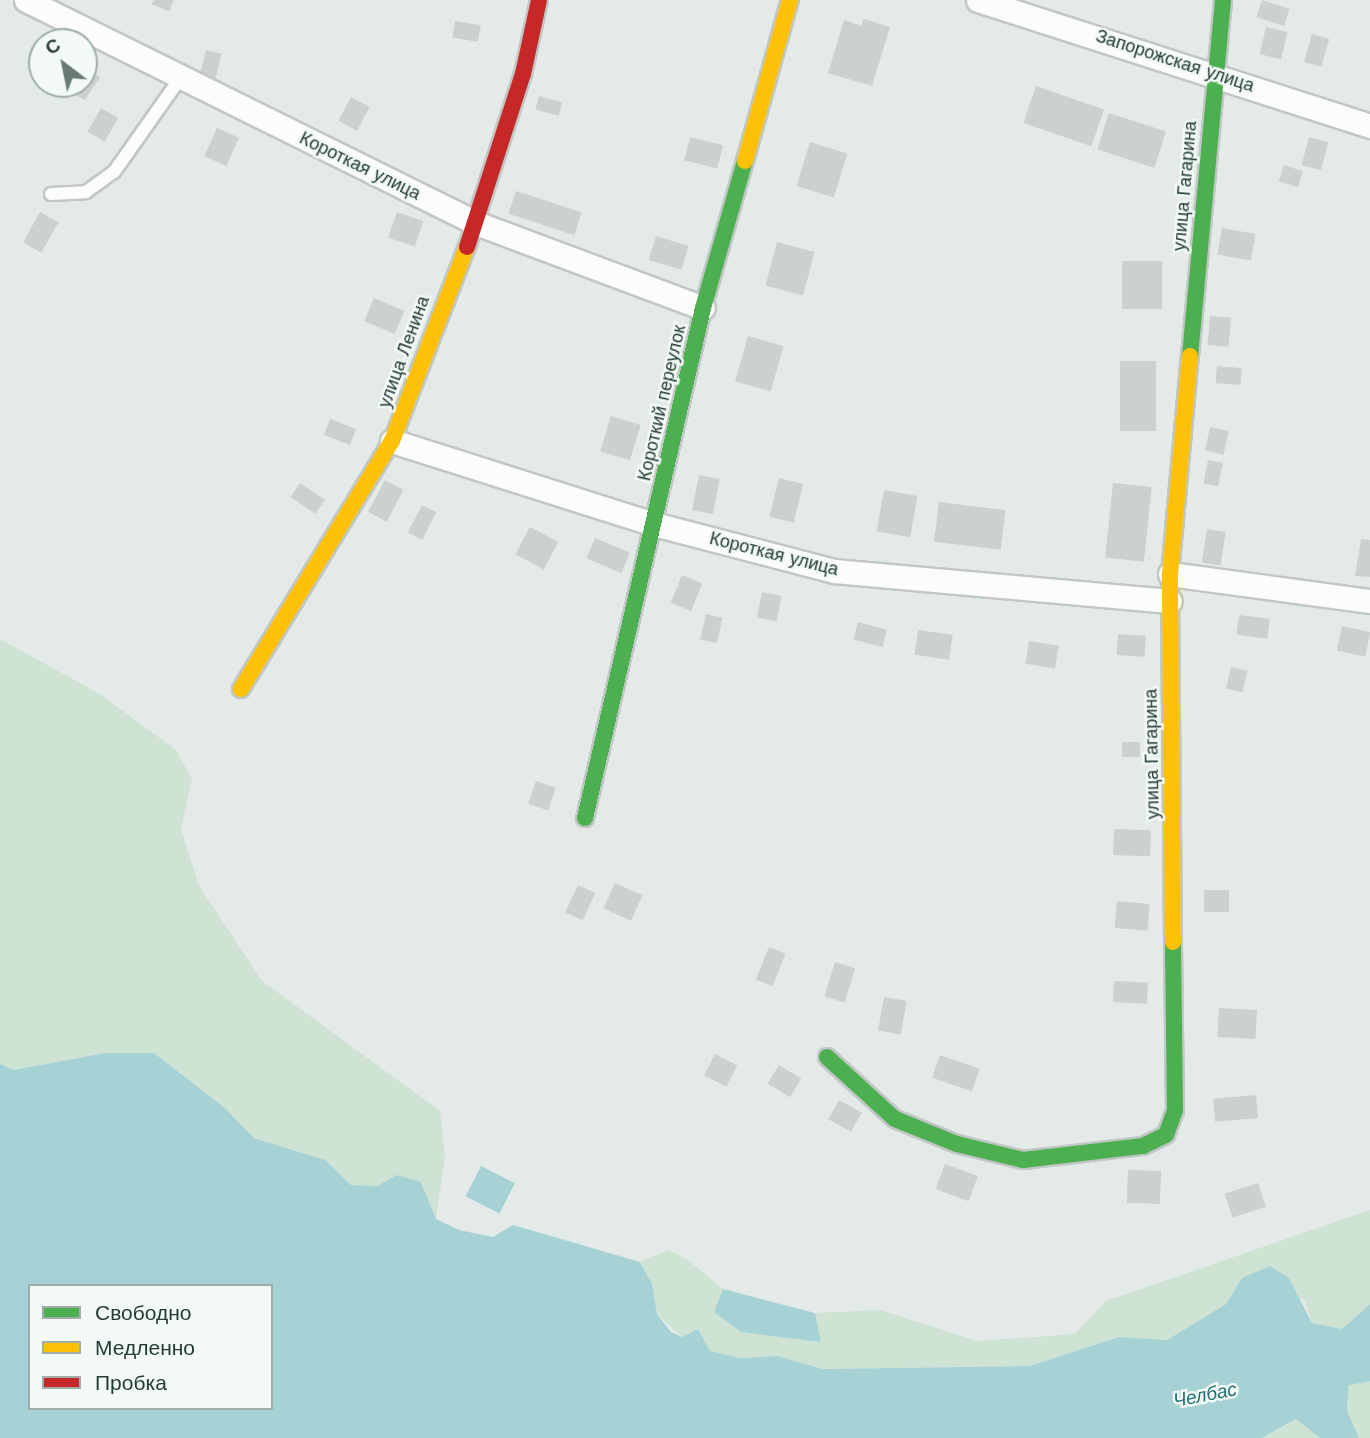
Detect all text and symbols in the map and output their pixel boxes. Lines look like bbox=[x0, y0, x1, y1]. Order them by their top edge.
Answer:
street label: Запорожская улица bbox=[1093, 25, 1257, 97]
north arrow bbox=[28, 28, 98, 98]
text: С bbox=[41, 33, 65, 60]
street label: улица Гагарина bbox=[1169, 120, 1201, 252]
street label: Короткая улица bbox=[296, 127, 424, 205]
street label: улица Ленина bbox=[374, 293, 434, 411]
street label: Короткий переулок bbox=[634, 323, 690, 483]
street label: Короткая улица bbox=[707, 528, 841, 580]
street label: улица Гагарина bbox=[1140, 689, 1164, 819]
legend bbox=[28, 1284, 273, 1410]
text: Свободно bbox=[95, 1300, 192, 1325]
text: Медленно bbox=[95, 1335, 195, 1360]
text: Пробка bbox=[95, 1370, 167, 1395]
water label: Челбас bbox=[1171, 1378, 1239, 1412]

